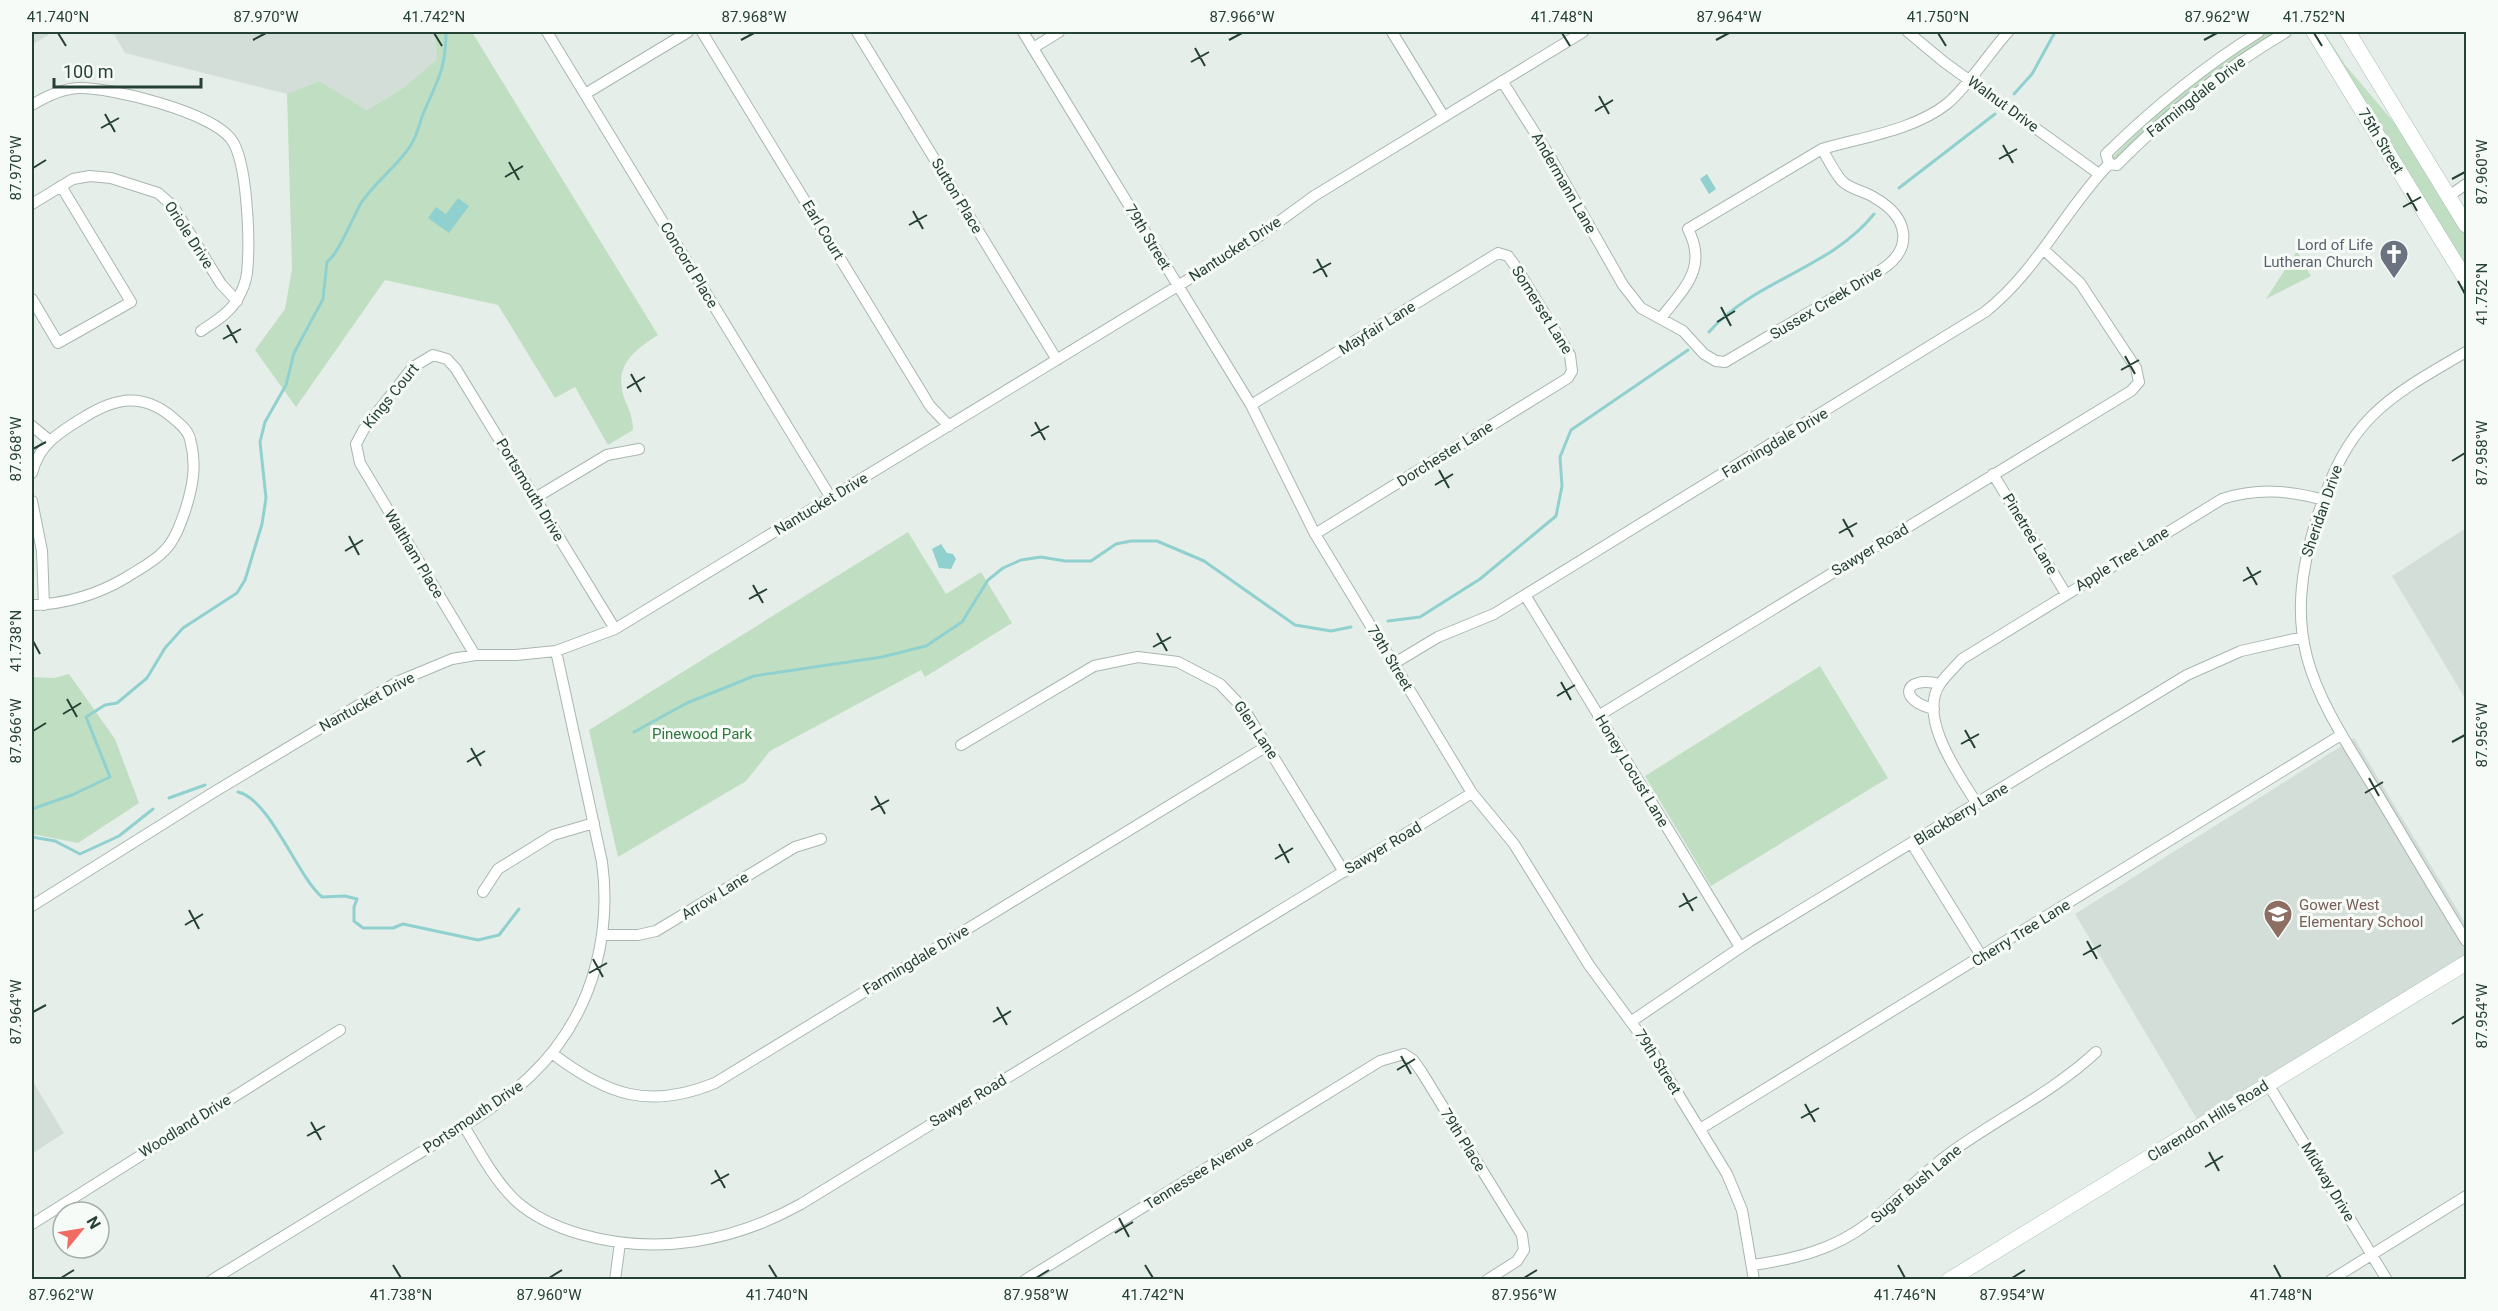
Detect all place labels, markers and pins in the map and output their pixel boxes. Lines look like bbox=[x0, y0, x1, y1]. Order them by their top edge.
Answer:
place label: Lord of Life Lutheran Church bbox=[2264, 236, 2373, 271]
church icon: Lord of Life Lutheran Church bbox=[2378, 238, 2410, 280]
place label: Gower West Elementary School bbox=[2299, 896, 2423, 931]
school or university icon: Gower West Elementary School bbox=[2262, 898, 2294, 940]

